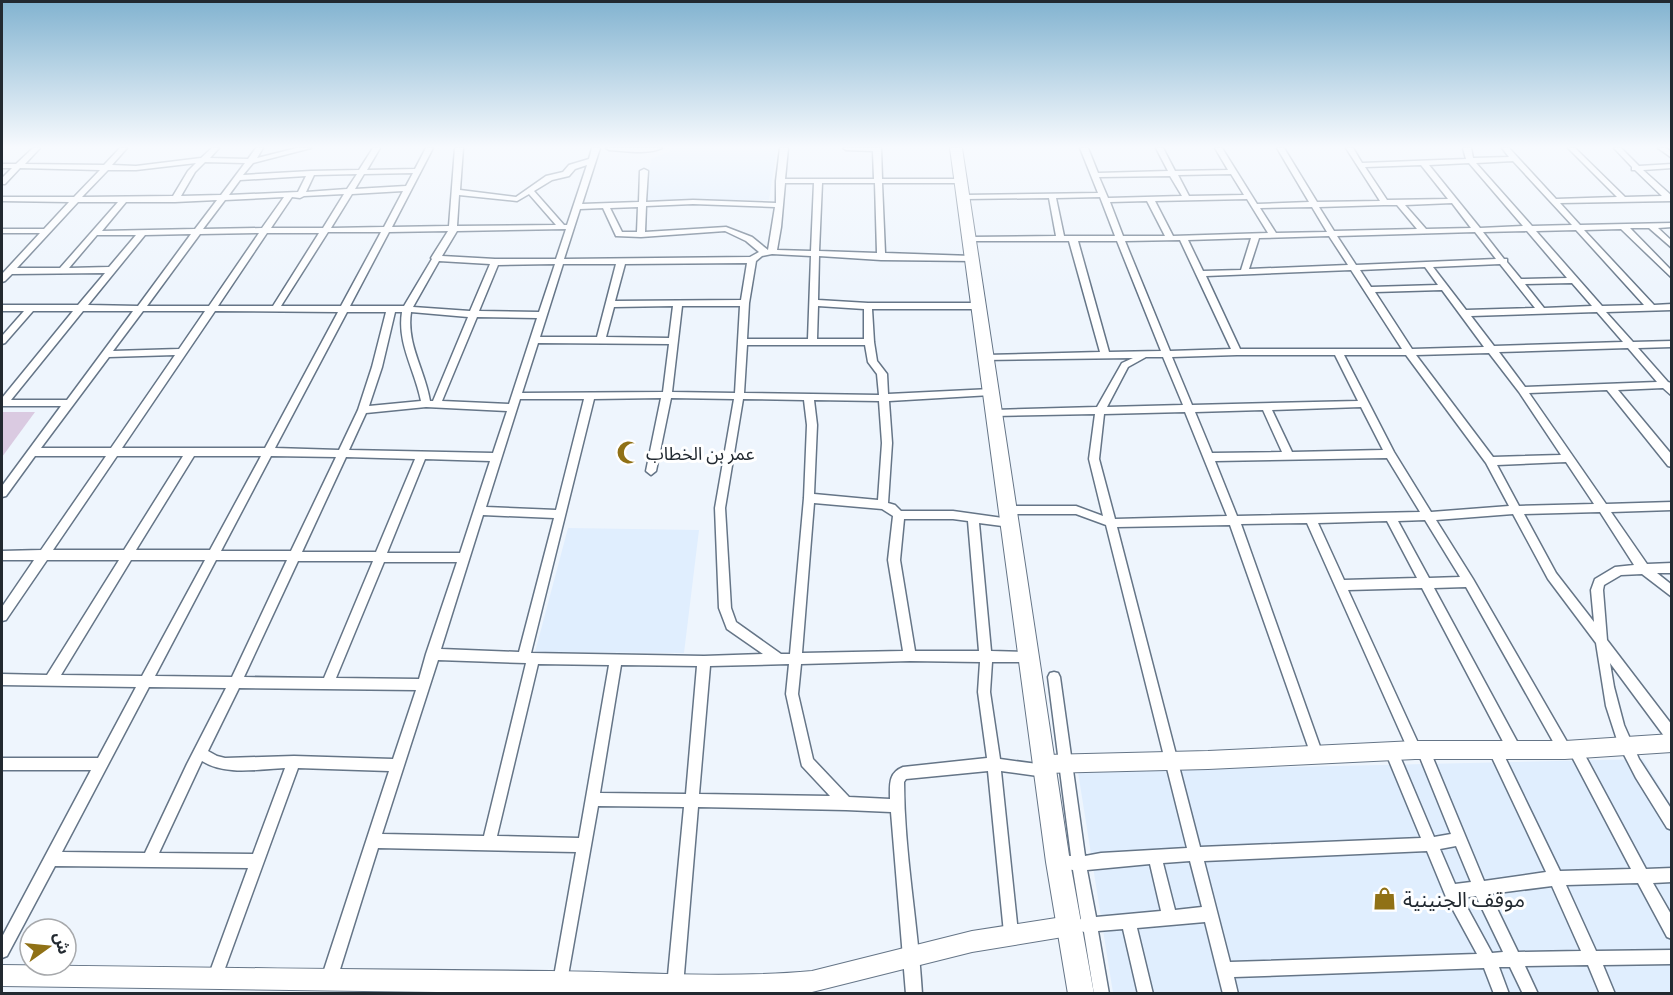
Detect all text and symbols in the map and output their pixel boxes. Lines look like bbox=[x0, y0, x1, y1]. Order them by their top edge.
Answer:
mosque icon: عمر بن الخطاب bbox=[615, 440, 641, 466]
place label: عمر بن الخطاب bbox=[646, 442, 755, 465]
shop icon: موقف الجنينية bbox=[1372, 886, 1398, 912]
place label: موقف الجنينية bbox=[1403, 886, 1525, 913]
north arrow bbox=[18, 917, 78, 977]
text: ش bbox=[50, 930, 75, 956]

